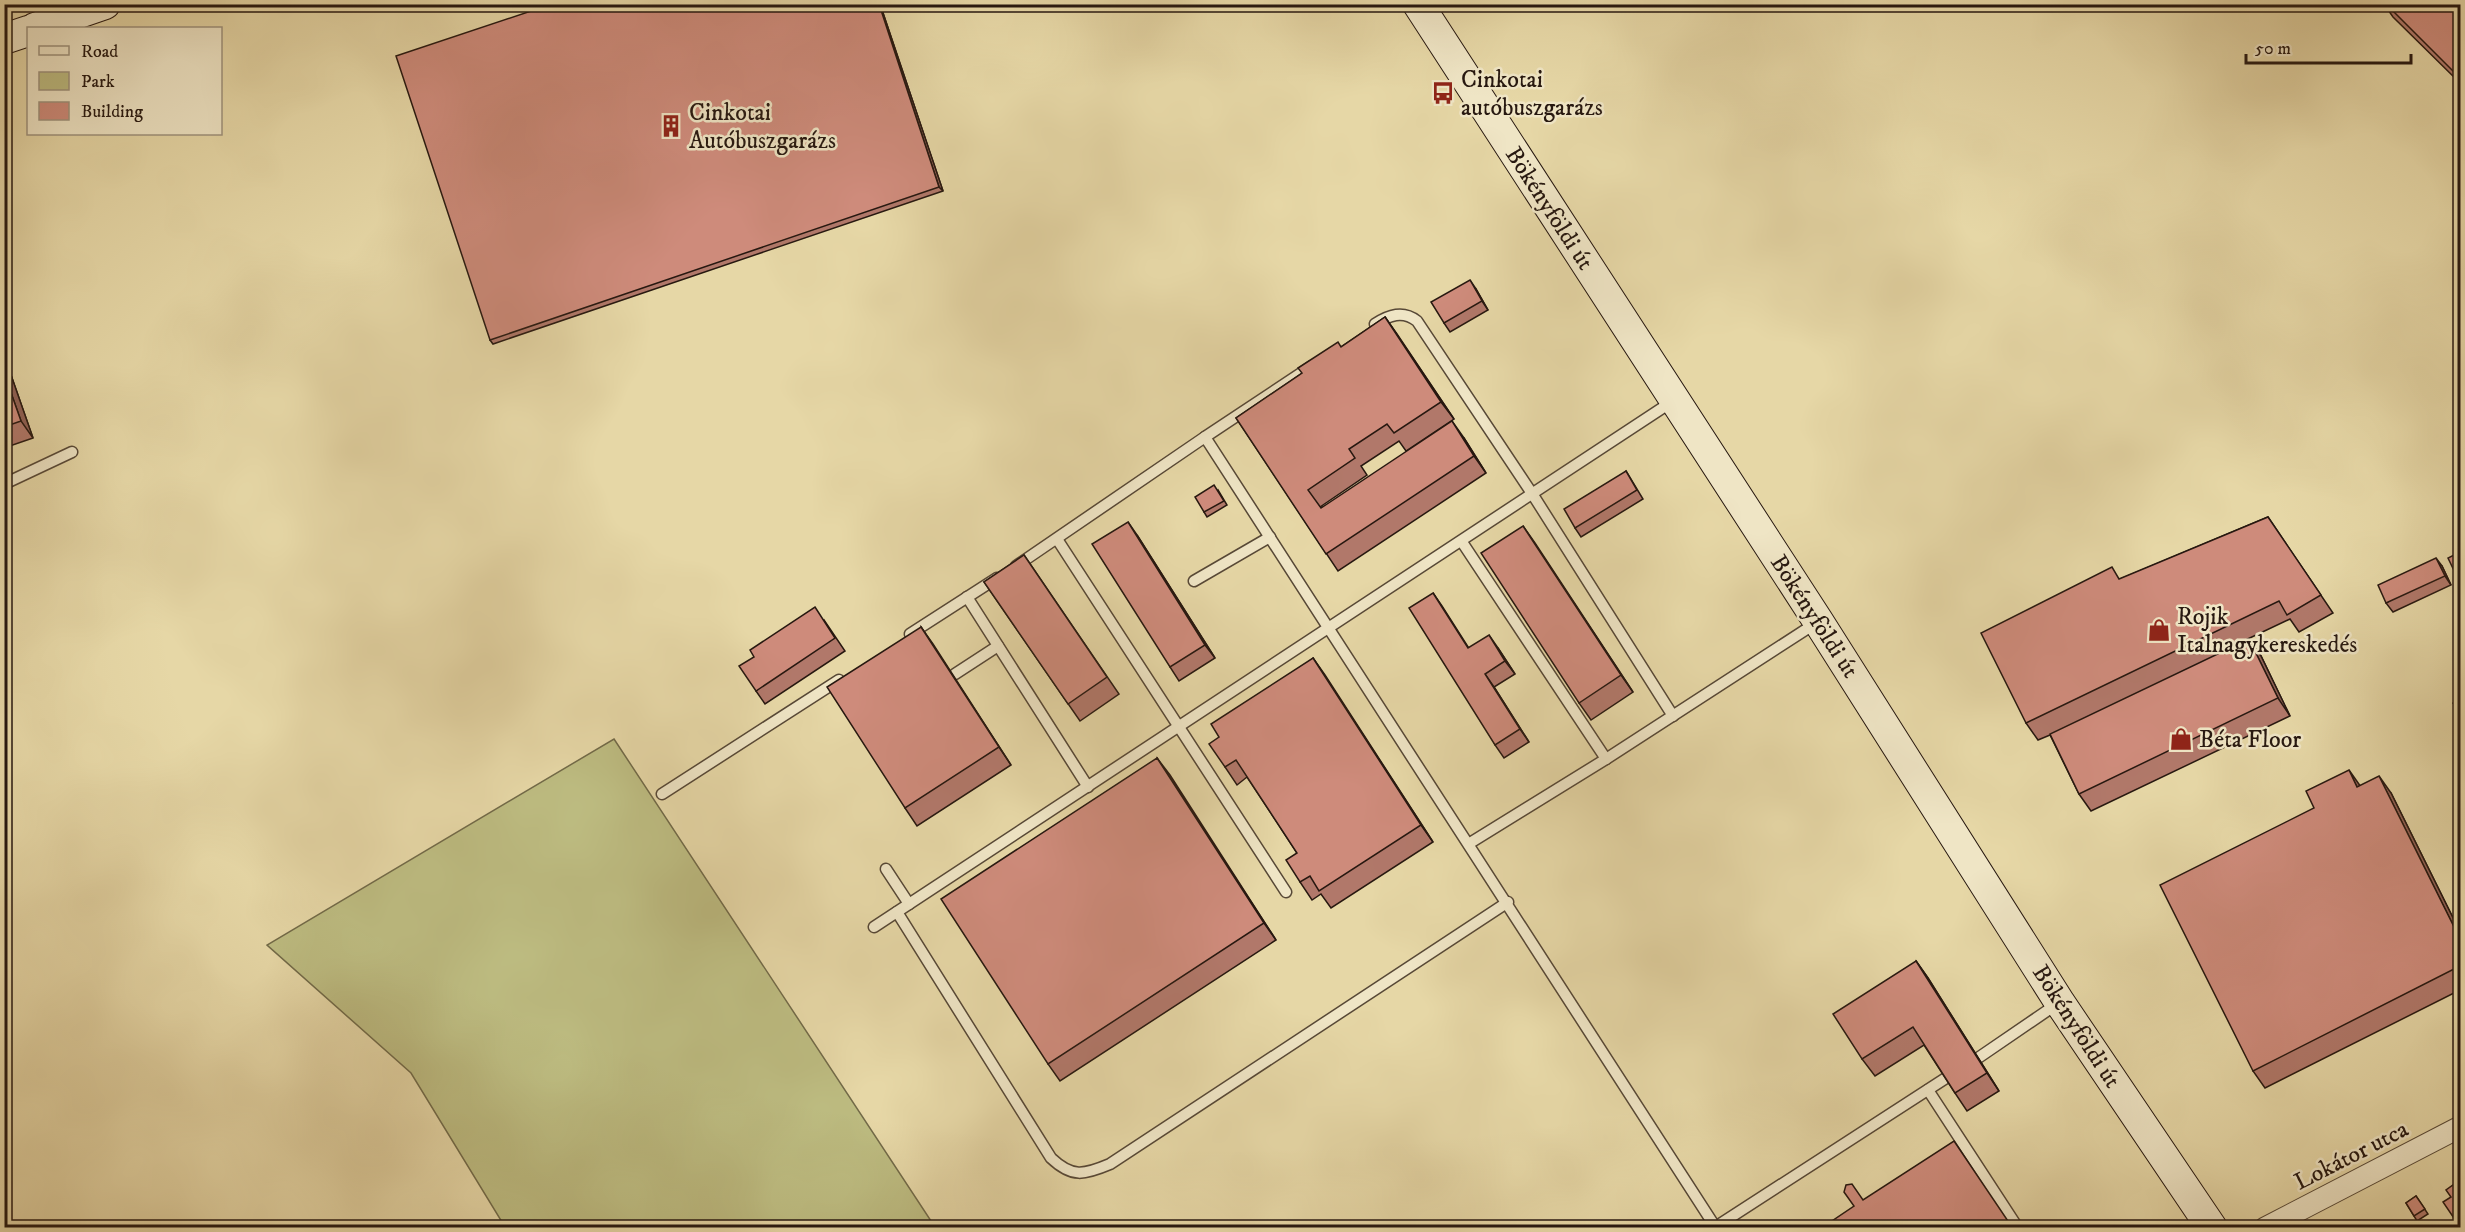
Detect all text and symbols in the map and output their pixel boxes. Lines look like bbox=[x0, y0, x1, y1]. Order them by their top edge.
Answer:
legend bbox=[27, 27, 222, 135]
scale bar bbox=[2246, 27, 2411, 65]
text: 50 m bbox=[2255, 38, 2291, 60]
text: Road bbox=[81, 41, 118, 63]
place label: Cinkotai autóbuszgarázs bbox=[1461, 65, 1603, 123]
text: Park bbox=[81, 71, 115, 93]
bus stop icon: Cinkotai autóbuszgarázs bbox=[1430, 80, 1456, 106]
place label: Cinkotai Autóbuszgarázs bbox=[689, 98, 836, 156]
text: Building bbox=[81, 101, 143, 123]
building icon: Cinkotai Autóbuszgarázs bbox=[658, 113, 684, 139]
street label: Bökényföldi út bbox=[1498, 141, 1600, 276]
street label: Bökényföldi út bbox=[1763, 549, 1865, 684]
place label: Rojik Italnagykereskedés bbox=[2177, 602, 2357, 660]
shop icon: Rojik Italnagykereskedés bbox=[2146, 617, 2172, 643]
place label: Béta Floor bbox=[2199, 725, 2301, 755]
shop icon: Béta Floor bbox=[2168, 726, 2194, 752]
street label: Bökényföldi út bbox=[2025, 959, 2127, 1094]
street label: Lokátor utca bbox=[2289, 1114, 2414, 1197]

